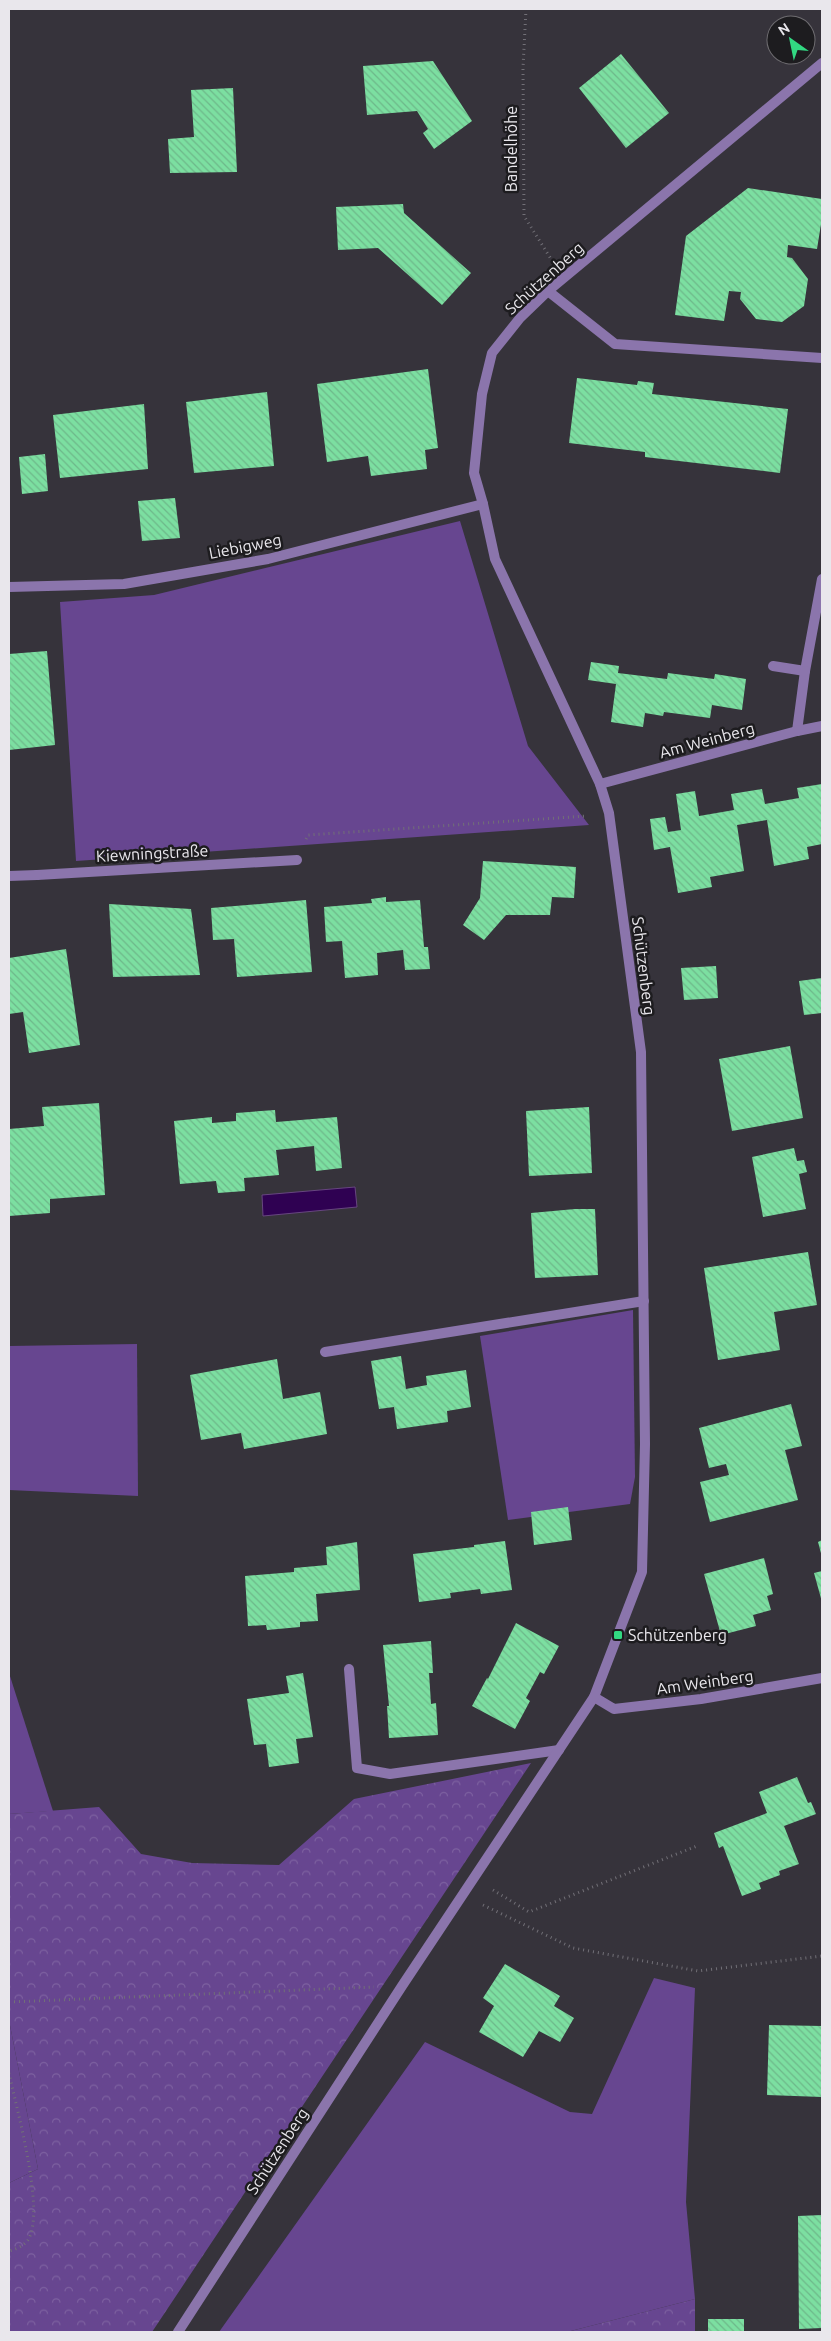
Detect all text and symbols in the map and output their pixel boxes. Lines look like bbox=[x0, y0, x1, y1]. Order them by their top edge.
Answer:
north arrow bbox=[766, 15, 816, 65]
text: N bbox=[775, 20, 793, 39]
street label: Bandelhöhe bbox=[502, 106, 520, 192]
street label: Schützenberg bbox=[501, 238, 587, 318]
street label: Liebigweg bbox=[207, 530, 283, 562]
street label: Am Weinberg bbox=[657, 719, 757, 761]
street label: Kiewningstraße bbox=[95, 841, 209, 865]
street label: Schützenberg bbox=[629, 916, 659, 1016]
place label: Schützenberg bbox=[628, 1626, 727, 1644]
marker: Schützenberg bbox=[612, 1629, 624, 1641]
street label: Am Weinberg bbox=[655, 1666, 755, 1698]
street label: Schützenberg bbox=[242, 2105, 312, 2197]

